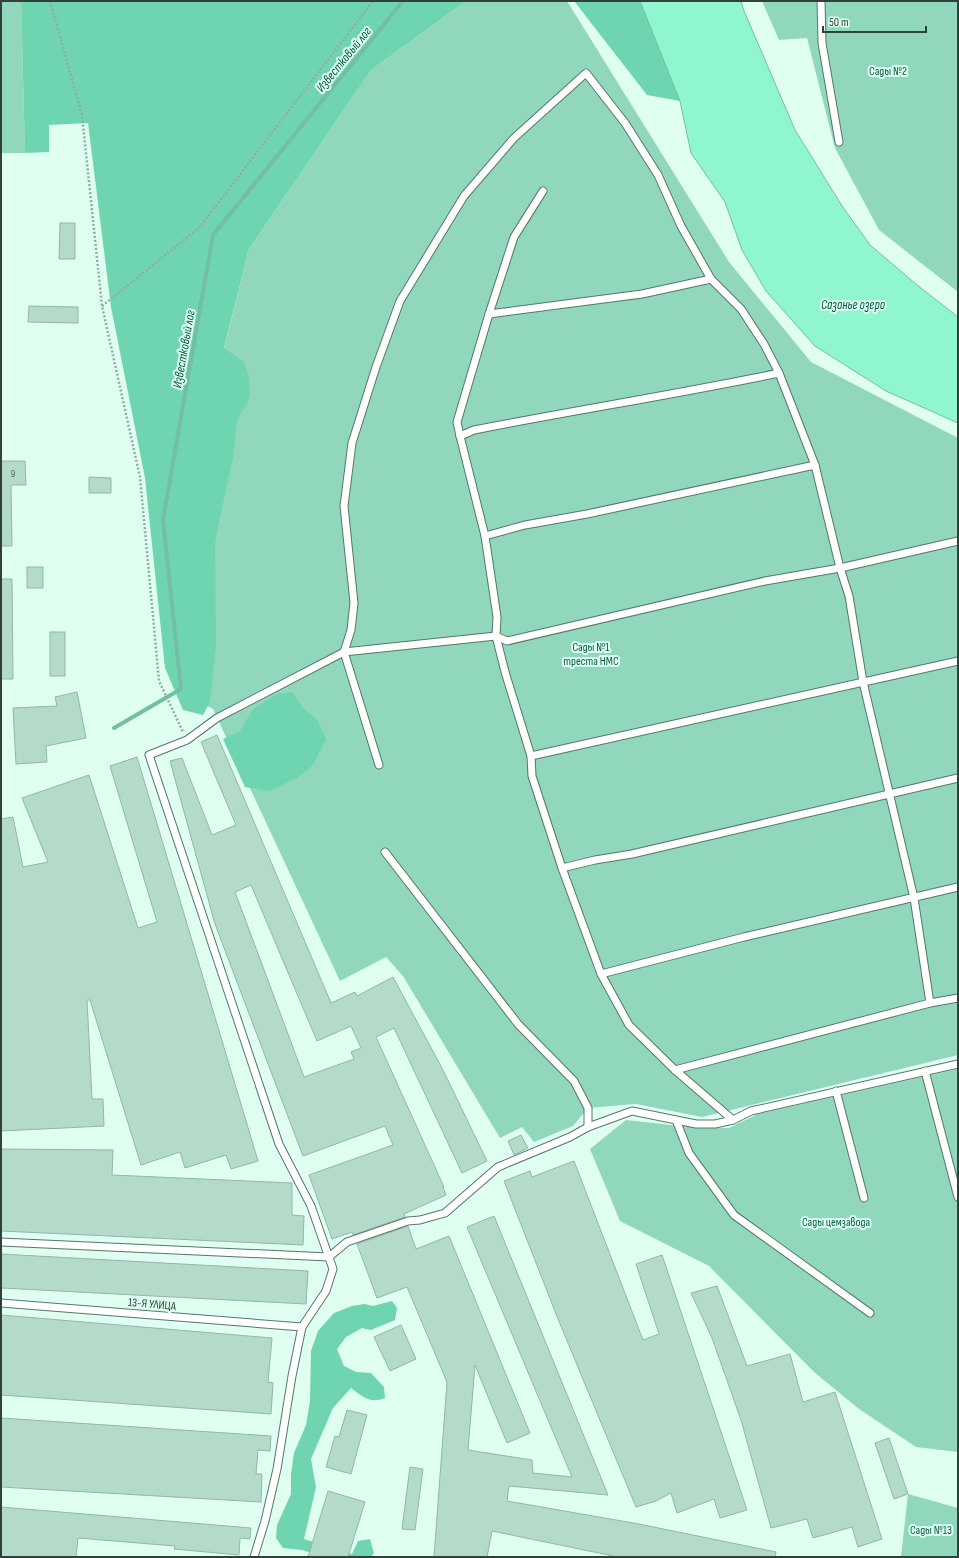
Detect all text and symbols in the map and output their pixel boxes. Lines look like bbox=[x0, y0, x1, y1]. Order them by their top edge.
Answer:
scale bar bbox=[823, 8, 926, 34]
text: 50 m bbox=[829, 15, 849, 30]
water label: Известковый лог bbox=[313, 24, 375, 95]
park label: Сады №2 bbox=[869, 64, 907, 79]
water label: Сазанье озеро bbox=[821, 297, 886, 313]
water label: Известковый лог bbox=[169, 309, 199, 389]
house number: 9 bbox=[11, 468, 15, 480]
park label: Сады №1 треста НМС bbox=[563, 640, 619, 669]
park label: Сады цемзавода bbox=[802, 1215, 870, 1230]
street label: 13-Я УЛИЦА bbox=[127, 1295, 177, 1314]
park label: Сады №13 bbox=[910, 1523, 952, 1538]

